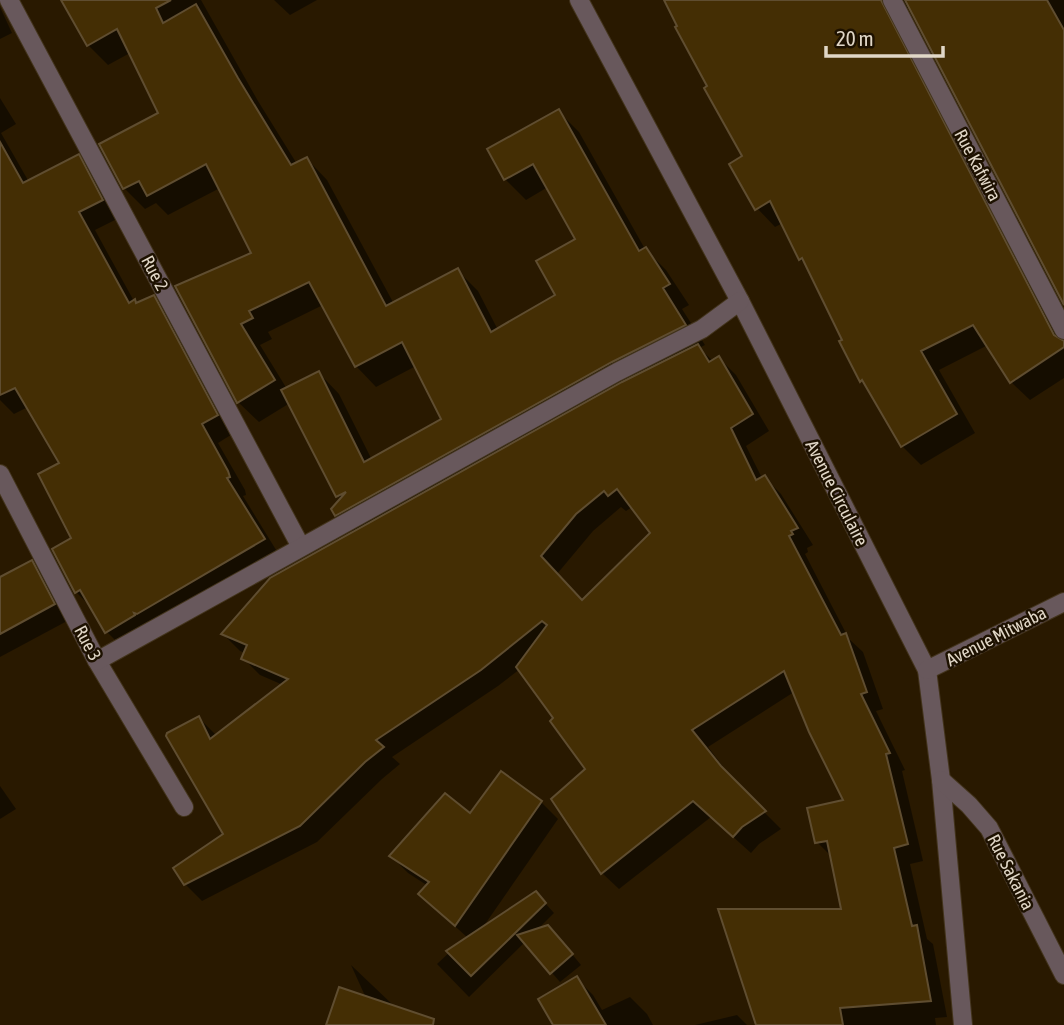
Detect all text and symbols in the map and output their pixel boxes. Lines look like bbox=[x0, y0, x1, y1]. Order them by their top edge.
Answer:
scale bar bbox=[826, 14, 943, 58]
text: 20 m bbox=[836, 26, 874, 50]
street label: Rue Kafwira bbox=[950, 125, 1006, 205]
street label: Rue 2 bbox=[137, 252, 173, 294]
street label: Avenue Circulaire bbox=[801, 437, 873, 549]
street label: Avenue Mitwaba bbox=[942, 602, 1050, 670]
street label: Rue 3 bbox=[70, 622, 106, 664]
street label: Rue Sakania bbox=[983, 831, 1039, 913]

